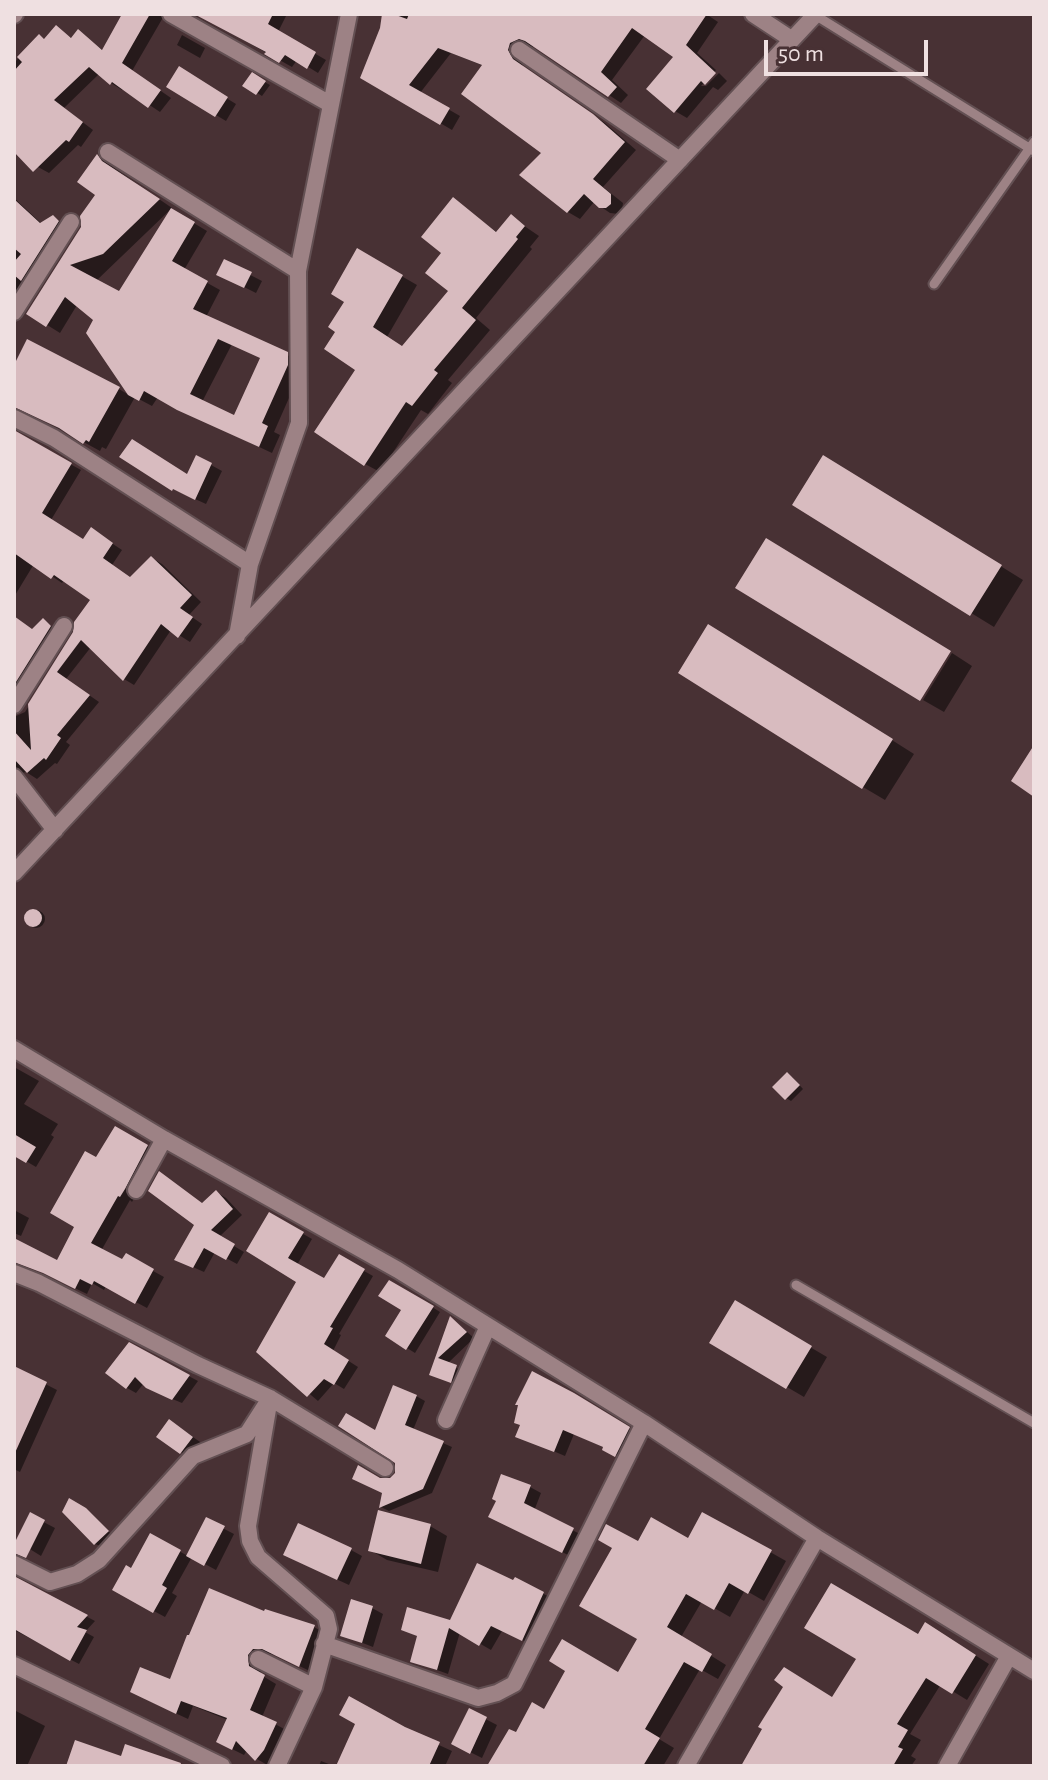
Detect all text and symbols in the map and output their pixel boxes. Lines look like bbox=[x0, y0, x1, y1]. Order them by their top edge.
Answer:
scale bar bbox=[768, 24, 932, 74]
text: 50 m bbox=[778, 42, 824, 66]

